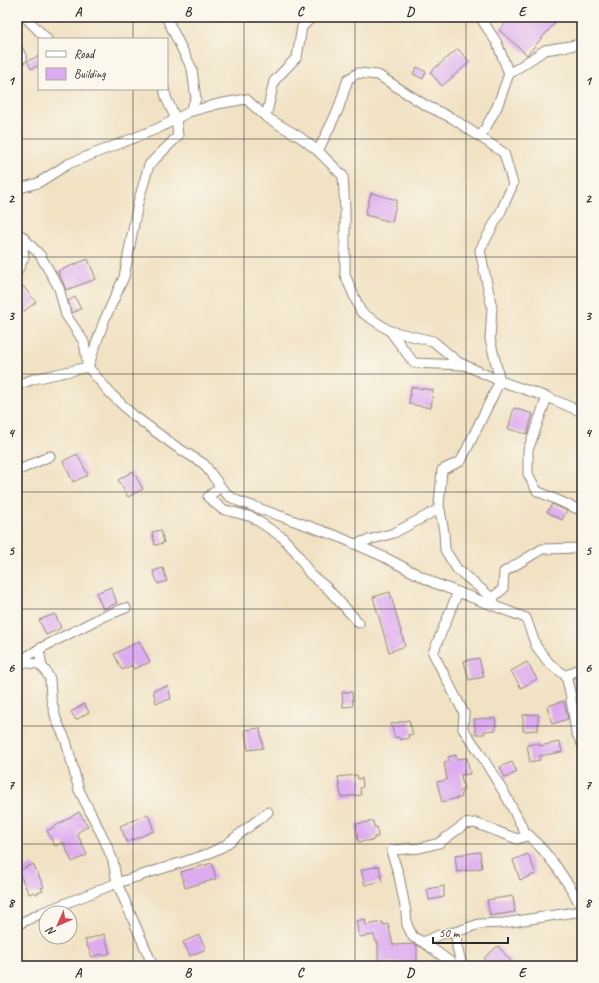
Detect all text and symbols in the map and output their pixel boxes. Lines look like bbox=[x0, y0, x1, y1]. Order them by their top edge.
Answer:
text: A bbox=[75, 4, 83, 20]
text: B bbox=[185, 4, 193, 20]
text: C bbox=[297, 4, 305, 20]
text: D bbox=[406, 4, 415, 20]
text: E bbox=[519, 4, 528, 20]
legend bbox=[38, 38, 168, 90]
text: Road bbox=[74, 46, 96, 62]
text: Building bbox=[74, 66, 106, 82]
text: 1 bbox=[8, 73, 16, 89]
text: 1 bbox=[585, 73, 593, 89]
text: 2 bbox=[8, 191, 15, 207]
text: 2 bbox=[585, 191, 592, 207]
text: 3 bbox=[8, 308, 15, 324]
text: 3 bbox=[585, 308, 592, 324]
text: 4 bbox=[8, 425, 16, 441]
text: 4 bbox=[585, 425, 593, 441]
text: 5 bbox=[8, 543, 15, 559]
text: 5 bbox=[585, 543, 592, 559]
text: 6 bbox=[8, 660, 15, 676]
text: 6 bbox=[585, 660, 592, 676]
text: 7 bbox=[8, 777, 15, 793]
text: 7 bbox=[585, 777, 592, 793]
text: 8 bbox=[8, 895, 16, 911]
text: 8 bbox=[585, 895, 593, 911]
north arrow bbox=[38, 905, 78, 945]
scale bar bbox=[433, 919, 508, 945]
text: N bbox=[42, 923, 58, 939]
text: 50 m bbox=[439, 925, 461, 941]
text: A bbox=[75, 965, 83, 981]
text: B bbox=[185, 965, 193, 981]
text: C bbox=[297, 965, 305, 981]
text: D bbox=[406, 965, 415, 981]
text: E bbox=[519, 965, 528, 981]

